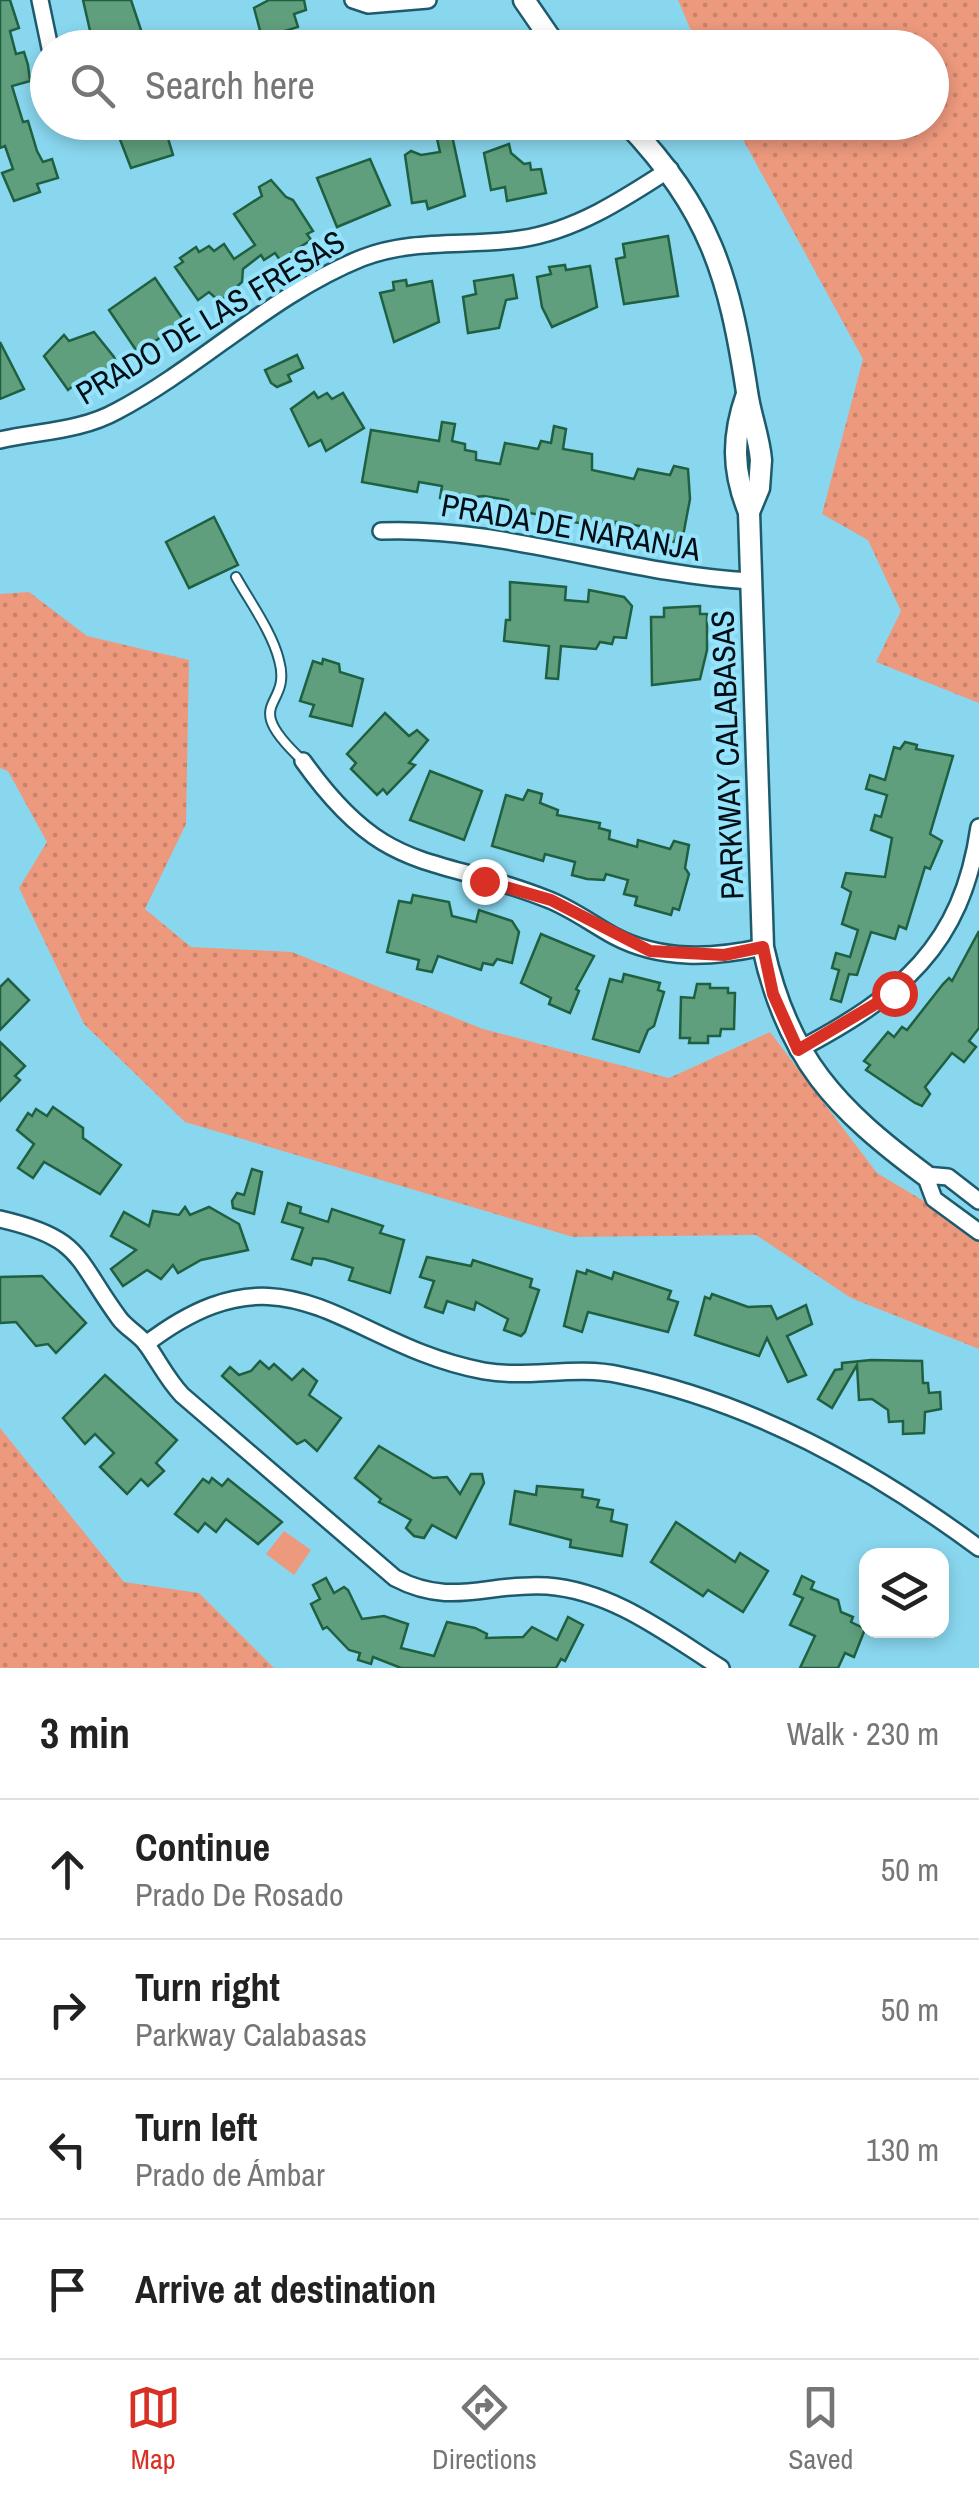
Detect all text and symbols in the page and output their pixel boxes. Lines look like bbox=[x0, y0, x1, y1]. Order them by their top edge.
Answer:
search box bbox=[30, 30, 949, 140]
icon: search bbox=[65, 58, 120, 113]
text: Search here bbox=[145, 60, 315, 111]
street label: PRADO DE LAS FRESAS bbox=[68, 220, 352, 414]
street label: PRADA DE NARANJA bbox=[438, 483, 704, 571]
street label: PARKWAY CALABASAS bbox=[700, 610, 754, 900]
route end bbox=[462, 859, 508, 905]
route start bbox=[872, 971, 918, 1017]
map controls bbox=[859, 1548, 949, 1638]
button: layers bbox=[859, 1548, 949, 1638]
text: 3 min bbox=[40, 1705, 130, 1761]
text: Walk · 230 m bbox=[787, 1712, 939, 1755]
text: Continue bbox=[135, 1822, 270, 1873]
icon: ahead bbox=[40, 1842, 95, 1897]
text: 50 m bbox=[881, 1848, 939, 1891]
text: Prado De Rosado bbox=[135, 1873, 344, 1916]
text: Turn right bbox=[135, 1962, 280, 2013]
icon: right bbox=[40, 1982, 95, 2037]
text: 50 m bbox=[881, 1988, 939, 2031]
text: Parkway Calabasas bbox=[135, 2013, 367, 2056]
text: Turn left bbox=[135, 2102, 257, 2153]
icon: left bbox=[40, 2122, 95, 2177]
text: 130 m bbox=[866, 2128, 939, 2171]
text: Prado de Ámbar bbox=[135, 2153, 325, 2196]
icon: arrive bbox=[40, 2262, 95, 2317]
text: Arrive at destination bbox=[135, 2264, 436, 2315]
tab: Map bbox=[126, 2380, 181, 2478]
tab: Directions bbox=[432, 2380, 537, 2478]
tab: Saved bbox=[788, 2380, 853, 2478]

